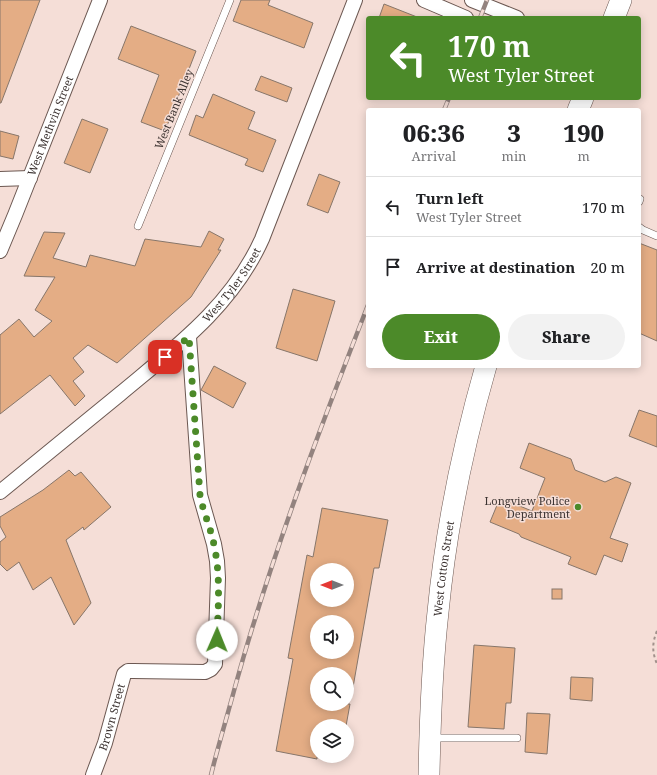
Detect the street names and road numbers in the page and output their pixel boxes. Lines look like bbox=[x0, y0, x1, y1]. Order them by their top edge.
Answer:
street label: West Bank Alley bbox=[151, 66, 197, 151]
street label: West Methvin Street bbox=[23, 73, 76, 178]
street label: West Tyler Street bbox=[199, 245, 264, 325]
street label: West Cotton Street bbox=[430, 519, 457, 617]
street label: Brown Street bbox=[95, 682, 128, 753]

